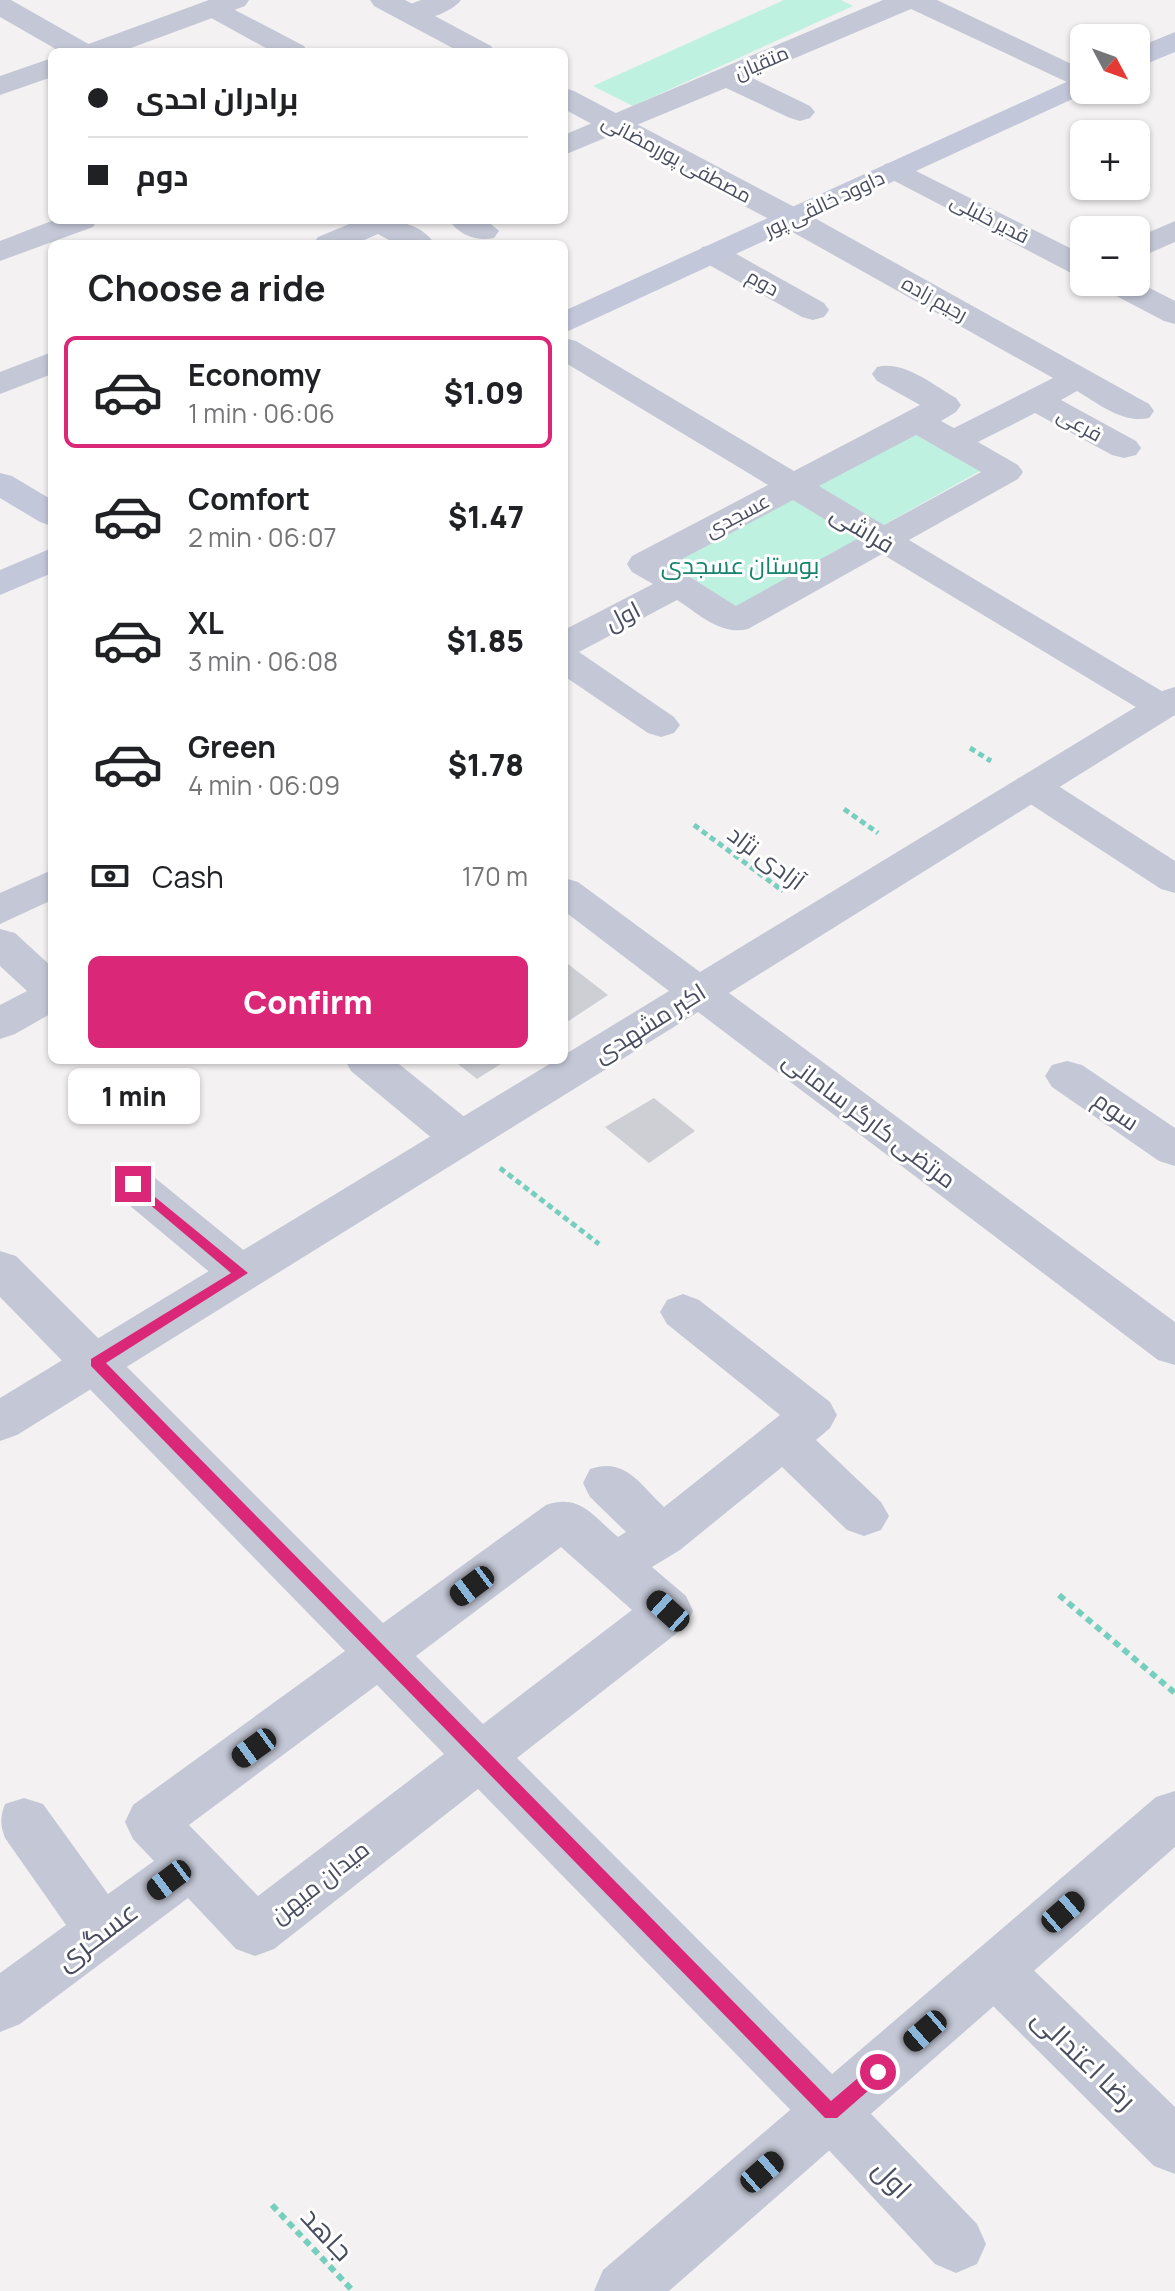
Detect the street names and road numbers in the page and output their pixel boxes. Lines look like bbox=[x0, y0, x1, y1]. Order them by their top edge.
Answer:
street label: متقیان bbox=[730, 39, 792, 85]
street label: مصطفی پوررمضانی bbox=[598, 107, 756, 209]
street label: داوود خالقی پور bbox=[759, 163, 888, 243]
street label: قدیر خلیلی bbox=[946, 187, 1034, 249]
street label: دوم bbox=[741, 262, 784, 303]
street label: رحیم زاده bbox=[897, 269, 973, 328]
street label: فرعی bbox=[1053, 401, 1107, 447]
street label: عسجدی bbox=[700, 487, 774, 543]
street label: فراشی bbox=[825, 496, 901, 560]
street label: اول bbox=[599, 592, 645, 638]
street label: آزادی نژاد bbox=[722, 817, 813, 897]
street label: اکبر مشهدی bbox=[587, 974, 711, 1070]
street label: مرتضی کارگر سامانی bbox=[777, 1043, 963, 1195]
street label: سوم bbox=[1087, 1083, 1146, 1138]
street label: میدان میهن bbox=[262, 1832, 376, 1930]
street label: عسگری bbox=[47, 1892, 145, 1978]
street label: رضا اعتدالی bbox=[1025, 1999, 1145, 2117]
street label: اول bbox=[865, 2150, 921, 2206]
street label: جاهد bbox=[293, 2198, 363, 2268]

